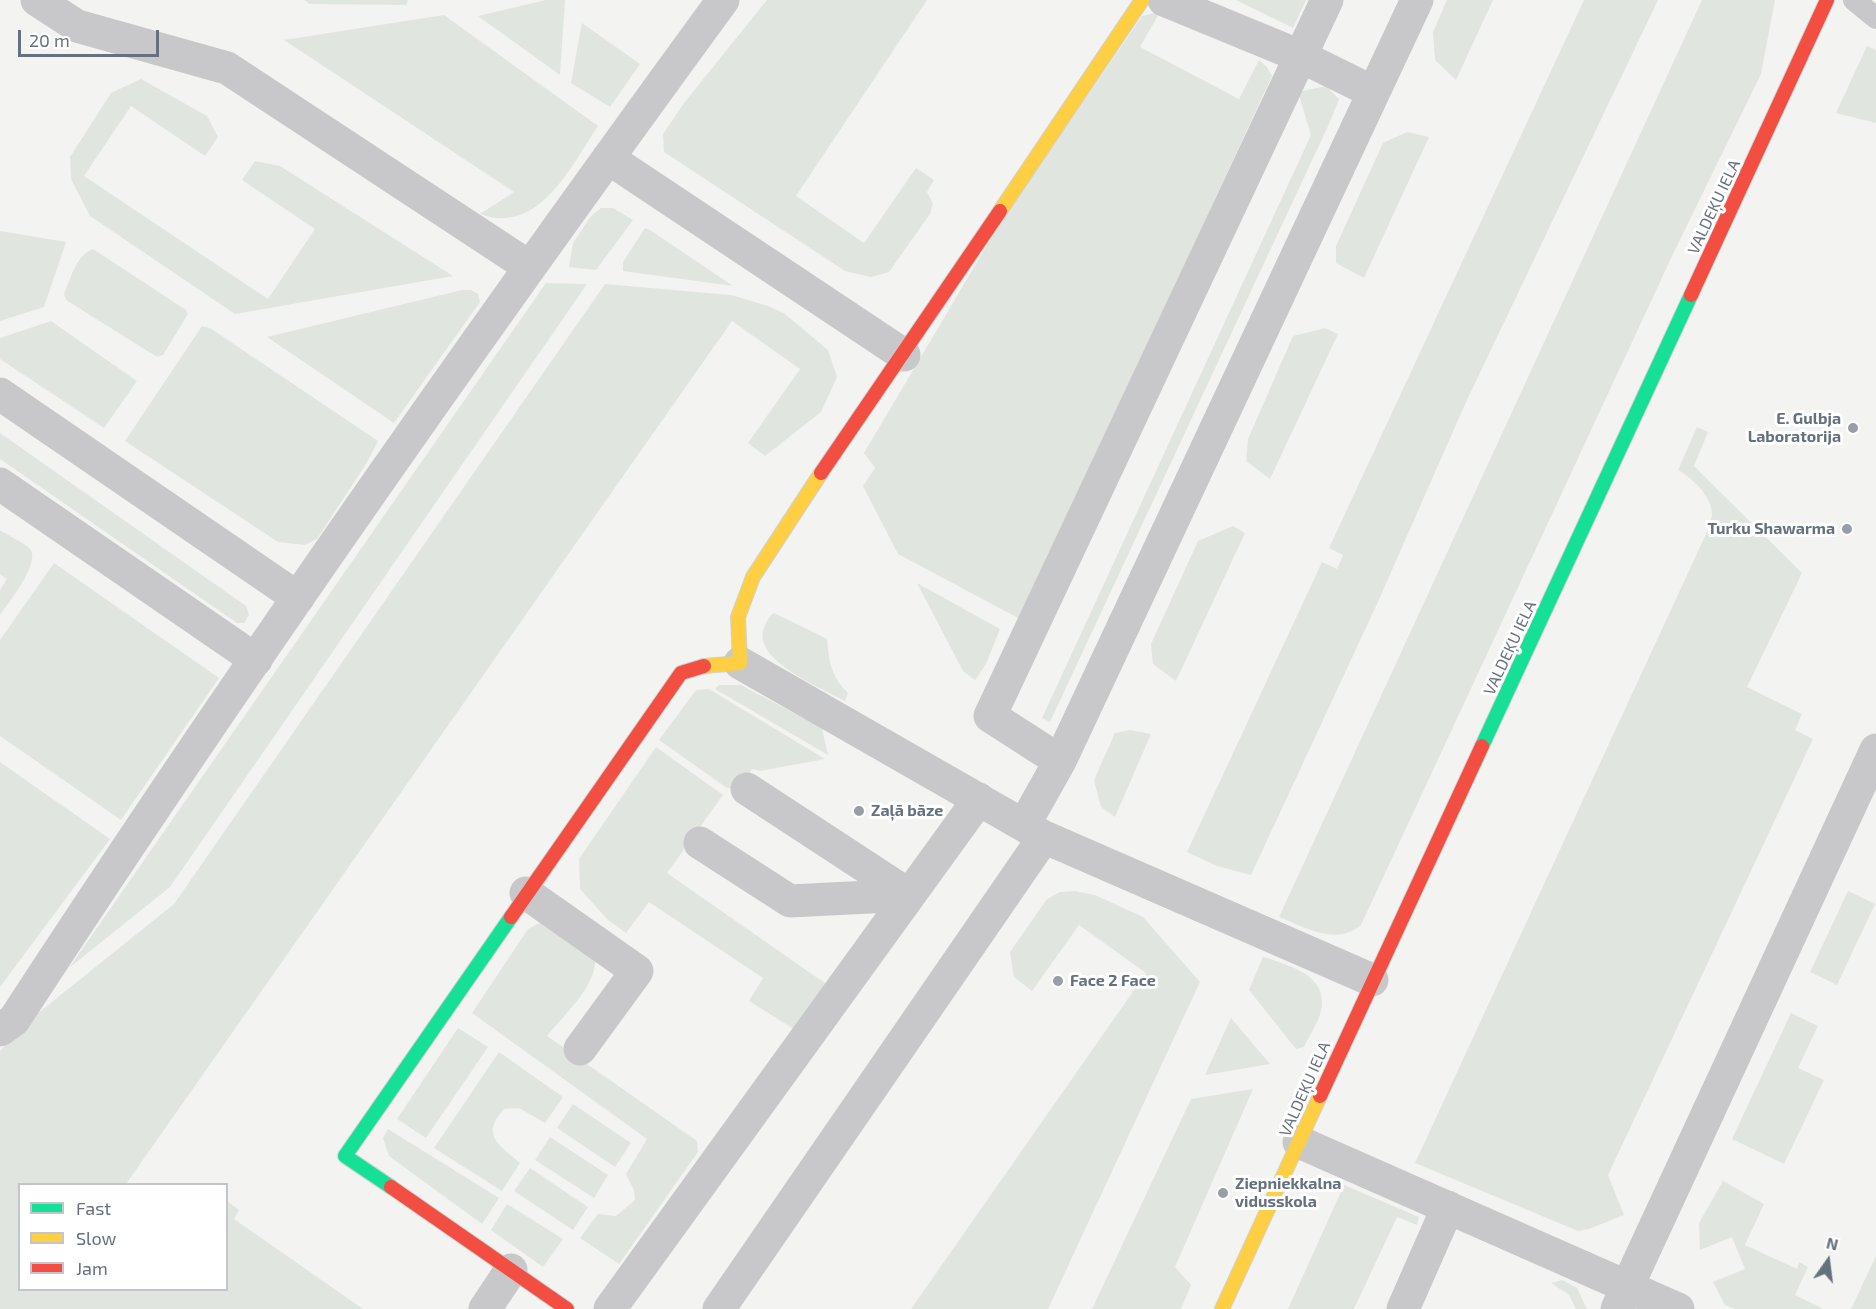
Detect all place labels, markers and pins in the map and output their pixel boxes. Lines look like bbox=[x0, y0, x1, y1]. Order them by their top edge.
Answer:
place label: E. Gulbja Laboratorija bbox=[1748, 409, 1841, 447]
marker: E. Gulbja Laboratorija bbox=[1846, 421, 1860, 435]
place label: Turku Shawarma bbox=[1708, 519, 1835, 539]
marker: Turku Shawarma bbox=[1840, 522, 1854, 536]
place label: Zaļā bāze bbox=[871, 801, 943, 821]
marker: Zaļā bāze bbox=[852, 804, 866, 818]
place label: Face 2 Face bbox=[1070, 971, 1156, 991]
marker: Face 2 Face bbox=[1051, 974, 1065, 988]
place label: Ziepniekkalna vidusskola bbox=[1235, 1174, 1341, 1212]
marker: Ziepniekkalna vidusskola bbox=[1216, 1186, 1230, 1200]

